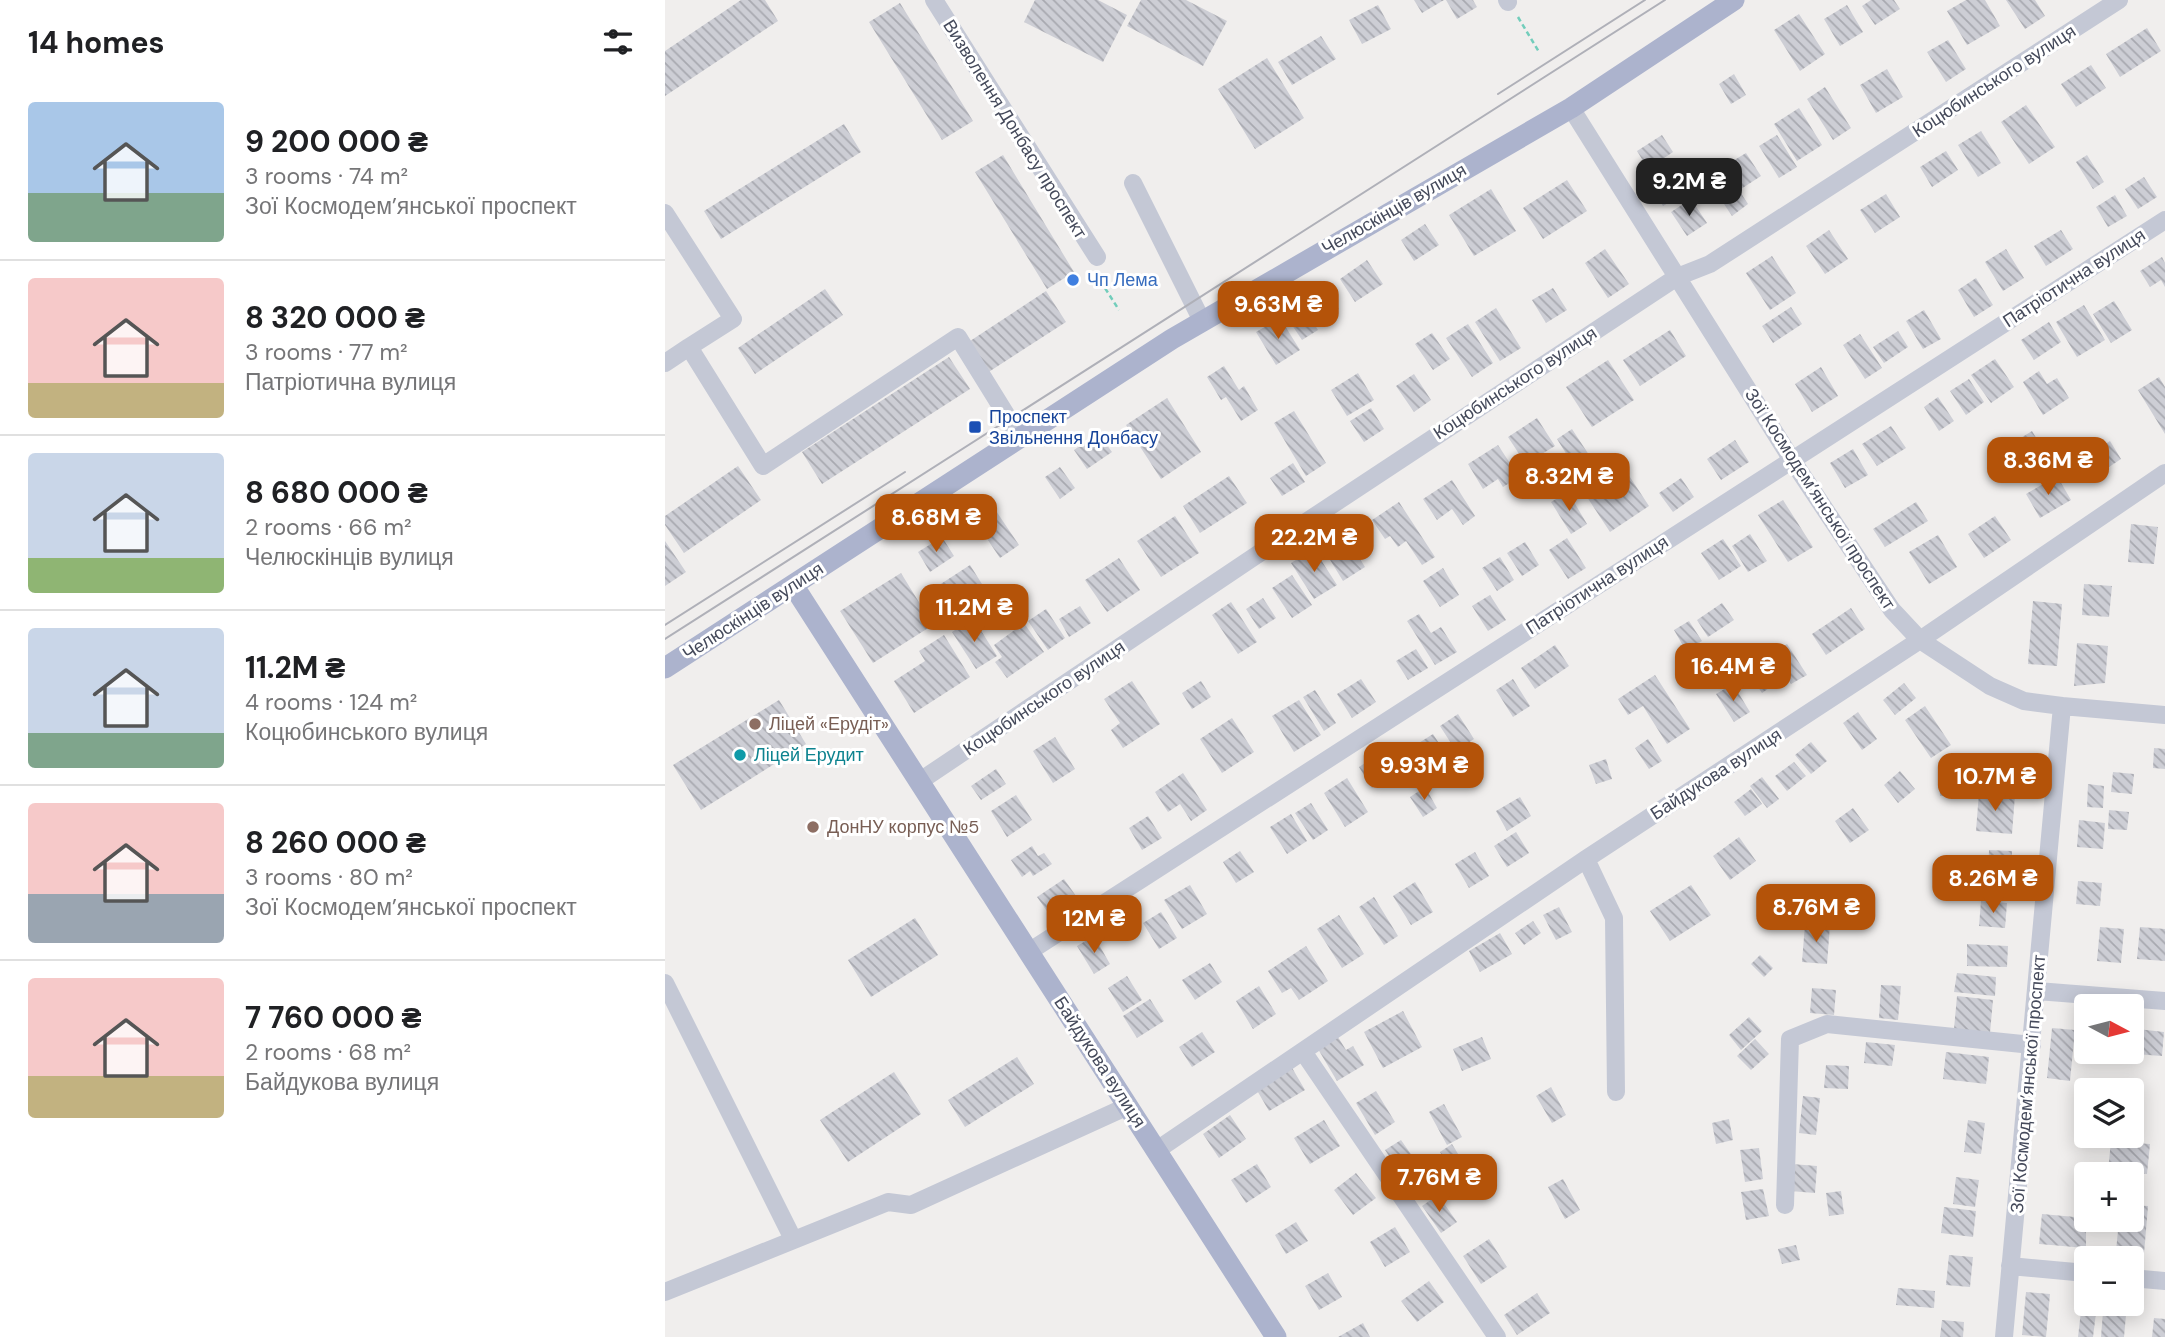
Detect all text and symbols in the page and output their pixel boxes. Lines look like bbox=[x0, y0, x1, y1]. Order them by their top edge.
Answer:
street label: Визволення Донбасу проспект bbox=[937, 15, 1093, 243]
street label: Коцюбинського вулиця bbox=[1908, 19, 2080, 143]
text: 14 homes bbox=[28, 23, 165, 62]
icon: filters bbox=[599, 23, 637, 61]
text: 9 200 000 ₴ bbox=[245, 122, 428, 161]
icon: home bbox=[84, 130, 168, 214]
street label: Челюскінців вулиця bbox=[1317, 158, 1471, 260]
pin: 9.2M ₴ bbox=[1632, 158, 1746, 218]
text: 3 rooms · 74 m² bbox=[245, 161, 408, 191]
text: 9.2M ₴ bbox=[1652, 166, 1726, 196]
text: Зої Космодем’янської проспект bbox=[245, 191, 577, 221]
street label: Патріотична вулиця bbox=[1998, 223, 2150, 333]
place label: Чп Лема bbox=[1087, 268, 1159, 292]
marker: Чп Лема bbox=[1065, 272, 1081, 288]
pin: 9.63M ₴ bbox=[1213, 282, 1343, 341]
text: 9.63M ₴ bbox=[1234, 289, 1322, 319]
text: 8 320 000 ₴ bbox=[245, 298, 425, 337]
icon: home bbox=[84, 306, 168, 390]
street label: Коцюбинського вулиця bbox=[1429, 321, 1601, 445]
text: 3 rooms · 77 m² bbox=[245, 337, 408, 367]
text: Патріотична вулиця bbox=[245, 367, 456, 397]
street label: Зої Космодем’янської проспект bbox=[1739, 384, 1901, 614]
place label: Проспект Звільнення Донбасу bbox=[989, 405, 1158, 450]
marker: Проспект Звільнення Донбасу bbox=[967, 419, 983, 435]
pin: 8.36M ₴ bbox=[1983, 438, 2113, 497]
text: 8.36M ₴ bbox=[2003, 445, 2093, 475]
pin: 8.32M ₴ bbox=[1504, 454, 1634, 513]
text: 8.32M ₴ bbox=[1525, 461, 1613, 491]
text: 8 680 000 ₴ bbox=[245, 473, 428, 512]
icon: home bbox=[84, 481, 168, 565]
pin: 8.68M ₴ bbox=[871, 494, 1001, 554]
text: 8.68M ₴ bbox=[891, 502, 981, 532]
text: 2 rooms · 66 m² bbox=[245, 512, 412, 542]
pin: 22.2M ₴ bbox=[1249, 514, 1379, 574]
text: 22.2M ₴ bbox=[1271, 522, 1357, 552]
street label: Патріотична вулиця bbox=[1521, 530, 1673, 640]
text: Челюскінців вулиця bbox=[245, 542, 454, 572]
street label: Челюскінців вулиця bbox=[678, 556, 828, 666]
pin: 11.2M ₴ bbox=[909, 584, 1039, 644]
text: 11.2M ₴ bbox=[936, 592, 1012, 622]
street label: Коцюбинського вулиця bbox=[958, 635, 1130, 761]
pin: 16.4M ₴ bbox=[1668, 644, 1798, 703]
text: 11.2M ₴ bbox=[245, 648, 345, 687]
text: 16.4M ₴ bbox=[1691, 651, 1775, 681]
icon: home bbox=[84, 656, 168, 740]
text: 4 rooms · 124 m² bbox=[245, 687, 417, 717]
place label: Ліцей «Ерудіт» bbox=[769, 712, 889, 736]
marker: Ліцей «Ерудіт» bbox=[747, 716, 763, 732]
text: Коцюбинського вулиця bbox=[245, 717, 488, 747]
street label: Байдукова вулиця bbox=[1646, 723, 1786, 825]
pin: 9.93M ₴ bbox=[1359, 742, 1489, 802]
place label: Ліцей Ерудит bbox=[754, 743, 864, 767]
marker: Ліцей Ерудит bbox=[732, 747, 748, 763]
text: 9.93M ₴ bbox=[1380, 750, 1468, 780]
pin: 10.7M ₴ bbox=[1930, 754, 2060, 813]
text: 10.7M ₴ bbox=[1954, 761, 2036, 791]
place label: ДонНУ корпус №5 bbox=[827, 815, 979, 839]
marker: ДонНУ корпус №5 bbox=[805, 819, 821, 835]
text: 8 260 000 ₴ bbox=[245, 823, 426, 862]
icon: home bbox=[84, 831, 168, 915]
pin: 8.26M ₴ bbox=[1928, 856, 2058, 915]
text: 3 rooms · 80 m² bbox=[245, 862, 413, 892]
text: 8.26M ₴ bbox=[1948, 863, 2038, 893]
pin: 8.76M ₴ bbox=[1751, 884, 1881, 944]
text: Зої Космодем’янської проспект bbox=[245, 892, 577, 922]
text: 8.76M ₴ bbox=[1772, 892, 1860, 922]
pin: 12M ₴ bbox=[1045, 895, 1143, 955]
text: 12M ₴ bbox=[1063, 903, 1125, 933]
street label: Зої Космодем’янської проспект bbox=[2005, 954, 2051, 1214]
street label: Байдукова вулиця bbox=[1049, 992, 1151, 1132]
north arrow bbox=[2074, 994, 2144, 1064]
map controls bbox=[2074, 994, 2144, 1316]
text: 7 760 000 ₴ bbox=[245, 998, 422, 1037]
icon: home bbox=[84, 1006, 168, 1090]
text: 2 rooms · 68 m² bbox=[245, 1037, 411, 1067]
text: Байдукова вулиця bbox=[245, 1067, 439, 1097]
button: layers bbox=[2074, 1078, 2144, 1148]
pin: 7.76M ₴ bbox=[1374, 1154, 1504, 1214]
text: 7.76M ₴ bbox=[1397, 1162, 1481, 1192]
button: + bbox=[2074, 1162, 2144, 1232]
button: − bbox=[2074, 1246, 2144, 1316]

